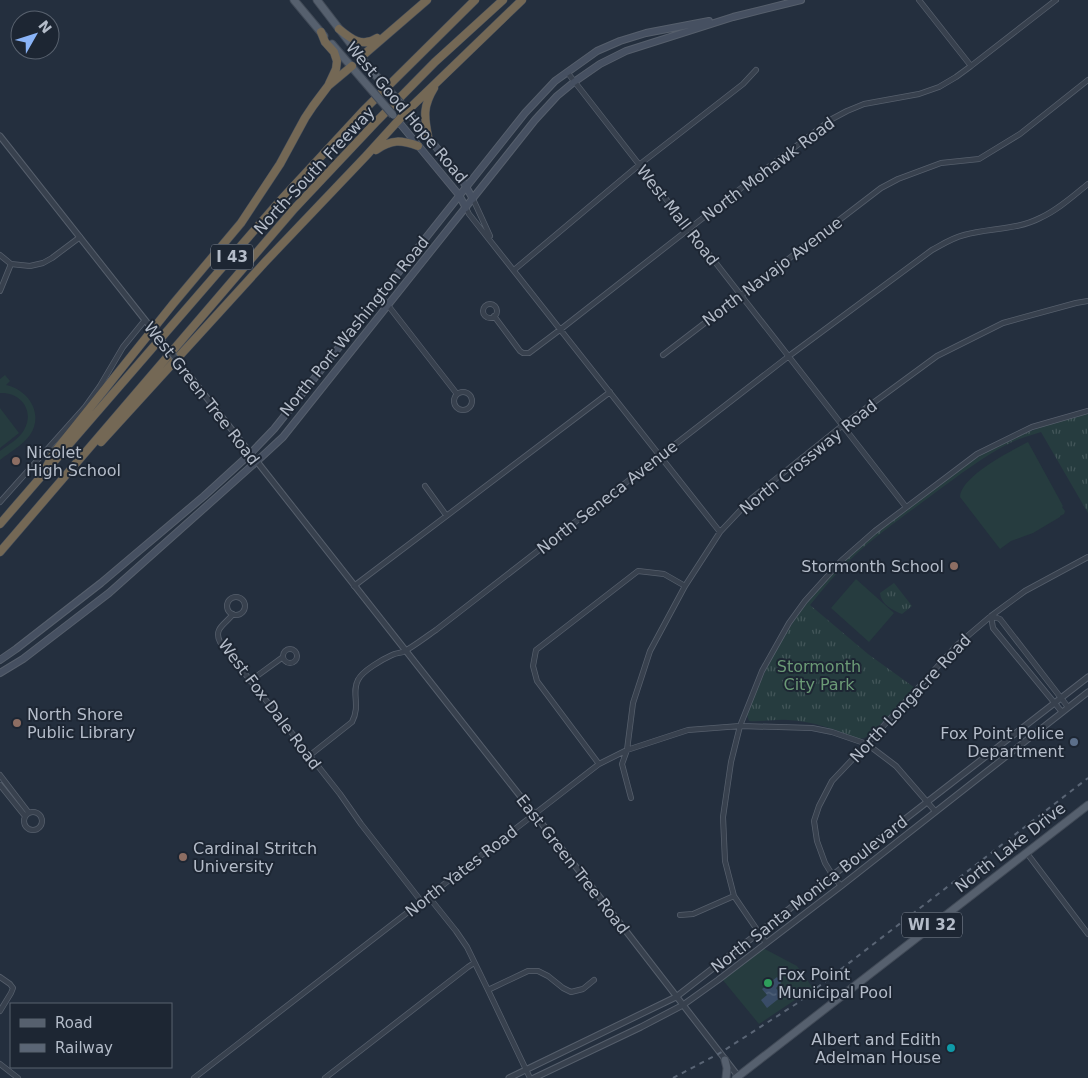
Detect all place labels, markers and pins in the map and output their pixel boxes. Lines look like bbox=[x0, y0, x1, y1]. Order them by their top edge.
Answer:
place label: Nicolet High School bbox=[26, 443, 121, 480]
marker: Nicolet High School bbox=[10, 455, 22, 467]
place label: Stormonth School bbox=[801, 557, 944, 576]
marker: Stormonth School bbox=[948, 560, 960, 572]
place label: North Shore Public Library bbox=[27, 705, 135, 742]
marker: North Shore Public Library bbox=[11, 717, 23, 729]
place label: Fox Point Police Department bbox=[940, 724, 1064, 761]
marker: Fox Point Police Department bbox=[1068, 736, 1080, 748]
place label: Cardinal Stritch University bbox=[193, 839, 317, 876]
marker: Cardinal Stritch University bbox=[177, 851, 189, 863]
place label: Fox Point Municipal Pool bbox=[778, 965, 892, 1002]
marker: Fox Point Municipal Pool bbox=[762, 977, 774, 989]
place label: Albert and Edith Adelman House bbox=[811, 1030, 941, 1067]
marker: Albert and Edith Adelman House bbox=[945, 1042, 957, 1054]

